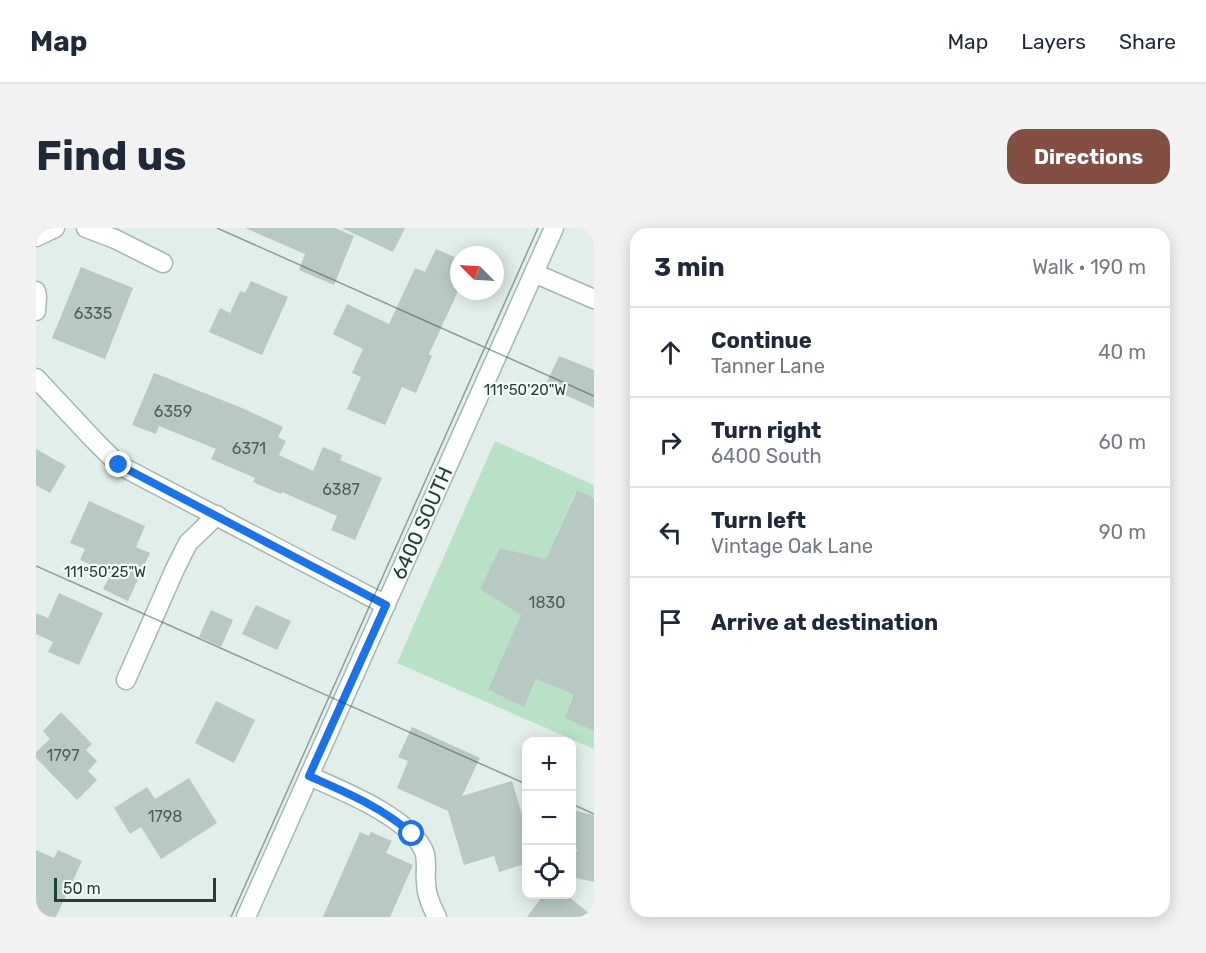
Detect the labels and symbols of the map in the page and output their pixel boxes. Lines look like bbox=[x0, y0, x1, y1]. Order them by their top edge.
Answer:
north arrow bbox=[450, 246, 504, 300]
house number: 6335 bbox=[74, 304, 112, 323]
text: 111°50'20"W bbox=[484, 381, 566, 399]
house number: 6359 bbox=[154, 402, 192, 421]
house number: 6371 bbox=[232, 439, 266, 458]
route end bbox=[105, 451, 131, 477]
street label: 6400 SOUTH bbox=[387, 463, 457, 583]
house number: 6387 bbox=[322, 480, 360, 499]
text: 111°50'25"W bbox=[64, 563, 146, 581]
house number: 1830 bbox=[529, 593, 565, 612]
house number: 1797 bbox=[47, 746, 79, 765]
house number: 1798 bbox=[148, 807, 182, 826]
route start bbox=[398, 820, 424, 846]
scale bar bbox=[54, 875, 216, 902]

